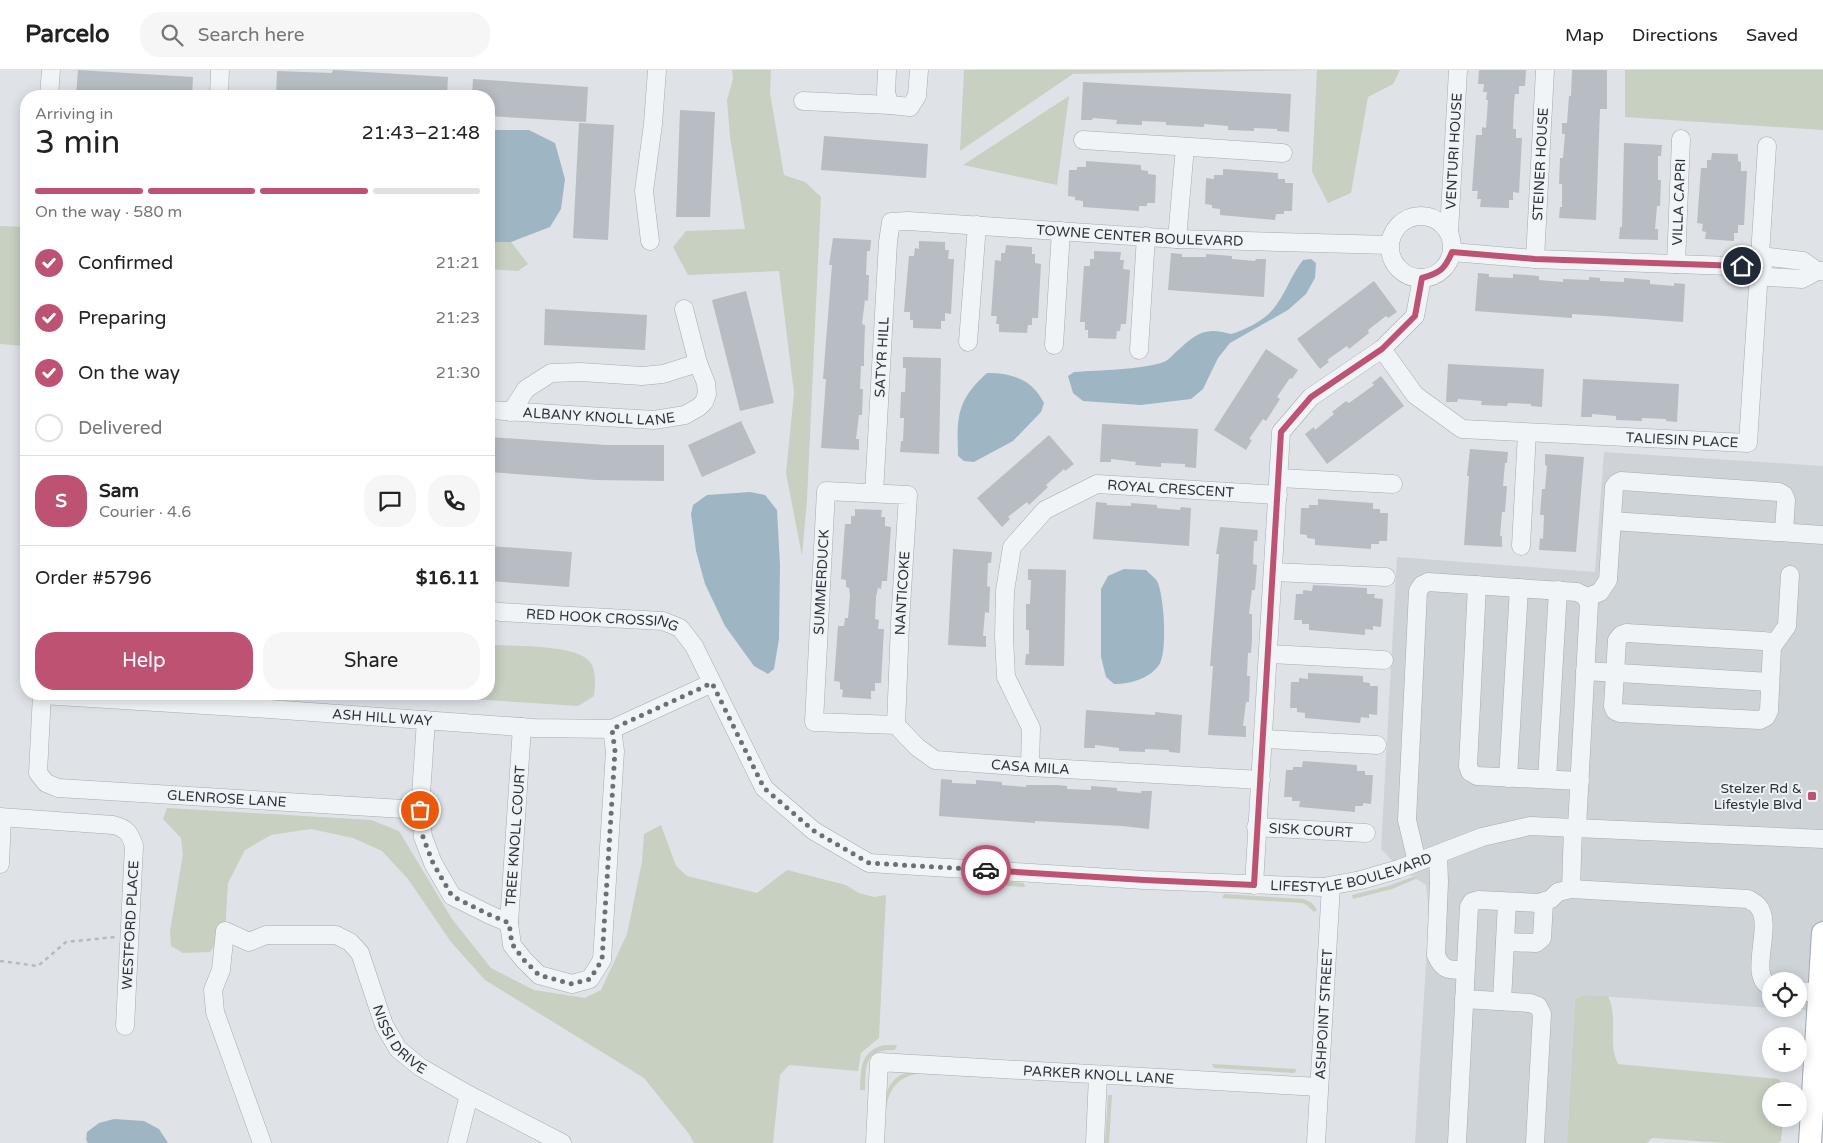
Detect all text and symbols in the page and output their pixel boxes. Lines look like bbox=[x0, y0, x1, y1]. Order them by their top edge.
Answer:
search box bbox=[140, 12, 490, 57]
text: Parcelo bbox=[25, 20, 110, 49]
icon: search bbox=[158, 21, 186, 49]
text: Search here bbox=[198, 24, 305, 46]
text: Map bbox=[1565, 24, 1604, 46]
text: Directions bbox=[1632, 24, 1718, 46]
text: Saved bbox=[1746, 24, 1798, 46]
street label: VENTURI HOUSE bbox=[1442, 92, 1466, 210]
text: Arriving in bbox=[35, 104, 113, 124]
street label: STEINER HOUSE bbox=[1529, 107, 1552, 221]
text: 21:43–21:48 bbox=[362, 122, 480, 144]
text: 3 min bbox=[35, 124, 120, 162]
street label: VILLA CAPRI bbox=[1669, 158, 1689, 246]
text: On the way · 580 m bbox=[35, 202, 182, 222]
street label: TOWNE CENTER BOULEVARD bbox=[1036, 222, 1244, 250]
pin bbox=[1721, 245, 1763, 287]
icon: check bbox=[35, 249, 63, 277]
text: Confirmed bbox=[78, 252, 173, 274]
icon: home bbox=[1728, 252, 1756, 280]
text: 21:21 bbox=[436, 253, 480, 273]
icon: check bbox=[35, 304, 63, 332]
text: Preparing bbox=[78, 307, 167, 329]
text: 21:23 bbox=[436, 308, 480, 328]
street label: SATYR HILL bbox=[871, 317, 893, 398]
icon: check bbox=[35, 359, 63, 387]
text: On the way bbox=[78, 362, 180, 384]
text: 21:30 bbox=[436, 363, 480, 383]
street label: ALBANY KNOLL LANE bbox=[522, 404, 676, 429]
text: Delivered bbox=[78, 417, 163, 439]
street label: TALIESIN PLACE bbox=[1625, 429, 1739, 452]
button: chat bbox=[364, 475, 416, 527]
button: phone bbox=[428, 475, 480, 527]
street label: ROYAL CRESCENT bbox=[1107, 477, 1235, 501]
text: Sam bbox=[99, 480, 139, 502]
text: S bbox=[55, 490, 67, 512]
text: Courier · 4.6 bbox=[99, 502, 191, 522]
street label: SUMMERDUCK bbox=[810, 529, 833, 635]
street label: NANTICOKE bbox=[892, 550, 913, 636]
text: Order #5796 bbox=[35, 567, 152, 589]
text: $16.11 bbox=[416, 567, 480, 589]
street label: RED HOOK CROSSING bbox=[525, 605, 681, 636]
button: Help bbox=[35, 632, 253, 690]
button: Share bbox=[263, 632, 480, 690]
street label: ASH HILL WAY bbox=[332, 706, 433, 730]
street label: CASA MILA bbox=[990, 756, 1070, 778]
street label: TREE KNOLL COURT bbox=[502, 764, 529, 907]
place label: Stelzer Rd & Lifestyle Blvd bbox=[1714, 780, 1802, 813]
street label: GLENROSE LANE bbox=[166, 787, 287, 811]
pin bbox=[399, 789, 441, 831]
marker: Stelzer Rd & Lifestyle Blvd bbox=[1806, 790, 1818, 802]
icon: bag bbox=[406, 796, 434, 824]
street label: SISK COURT bbox=[1268, 820, 1354, 841]
courier bbox=[961, 845, 1011, 895]
street label: LIFESTYLE BOULEVARD bbox=[1270, 849, 1434, 896]
icon: car bbox=[972, 856, 1000, 884]
street label: WESTFORD PLACE bbox=[119, 860, 142, 990]
street label: ASHPOINT STREET bbox=[1312, 948, 1336, 1080]
map controls bbox=[1762, 972, 1807, 1127]
button: locate bbox=[1762, 972, 1807, 1017]
street label: NISSI DRIVE bbox=[369, 1003, 429, 1078]
button: + bbox=[1762, 1027, 1807, 1072]
street label: PARKER KNOLL LANE bbox=[1022, 1062, 1175, 1088]
button: − bbox=[1762, 1082, 1807, 1127]

